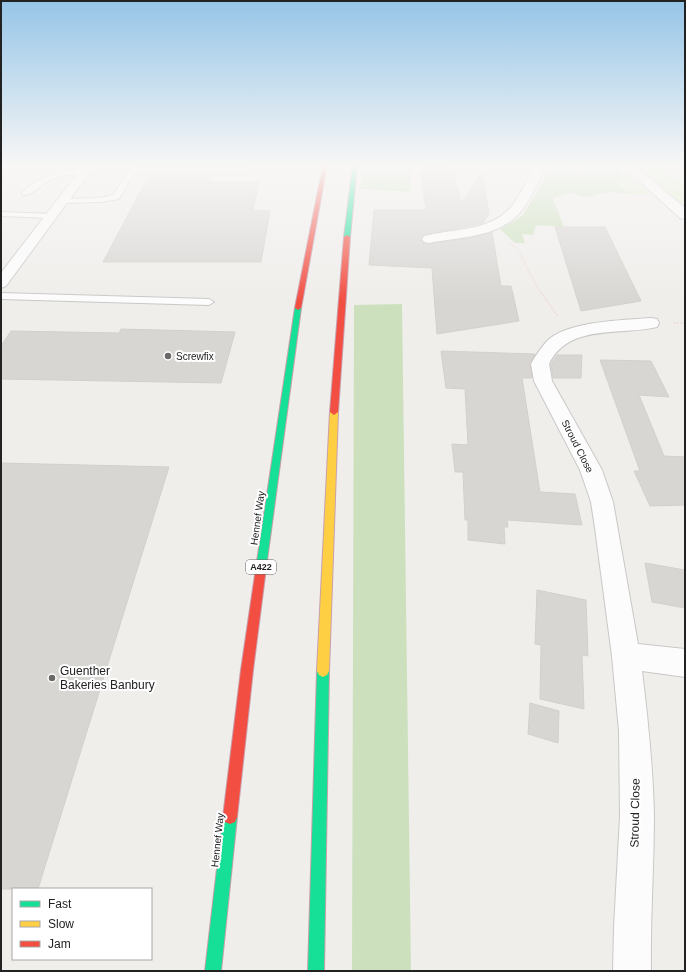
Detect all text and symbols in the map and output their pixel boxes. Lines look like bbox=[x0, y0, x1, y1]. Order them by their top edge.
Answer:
marker: Screwfix bbox=[163, 351, 173, 361]
place label: Screwfix bbox=[176, 351, 214, 362]
street label: Stroud Close bbox=[560, 418, 596, 475]
street label: Hennef Way bbox=[248, 490, 267, 546]
road number: A422 bbox=[246, 560, 276, 574]
place label: Guenther Bakeries Banbury bbox=[60, 664, 155, 692]
marker: Guenther Bakeries Banbury bbox=[47, 673, 57, 683]
street label: Stroud Close bbox=[627, 778, 643, 848]
street label: Hennef Way bbox=[209, 812, 226, 868]
legend bbox=[12, 888, 152, 960]
text: Fast bbox=[48, 897, 72, 911]
text: Slow bbox=[48, 917, 74, 931]
text: Jam bbox=[48, 937, 71, 951]

